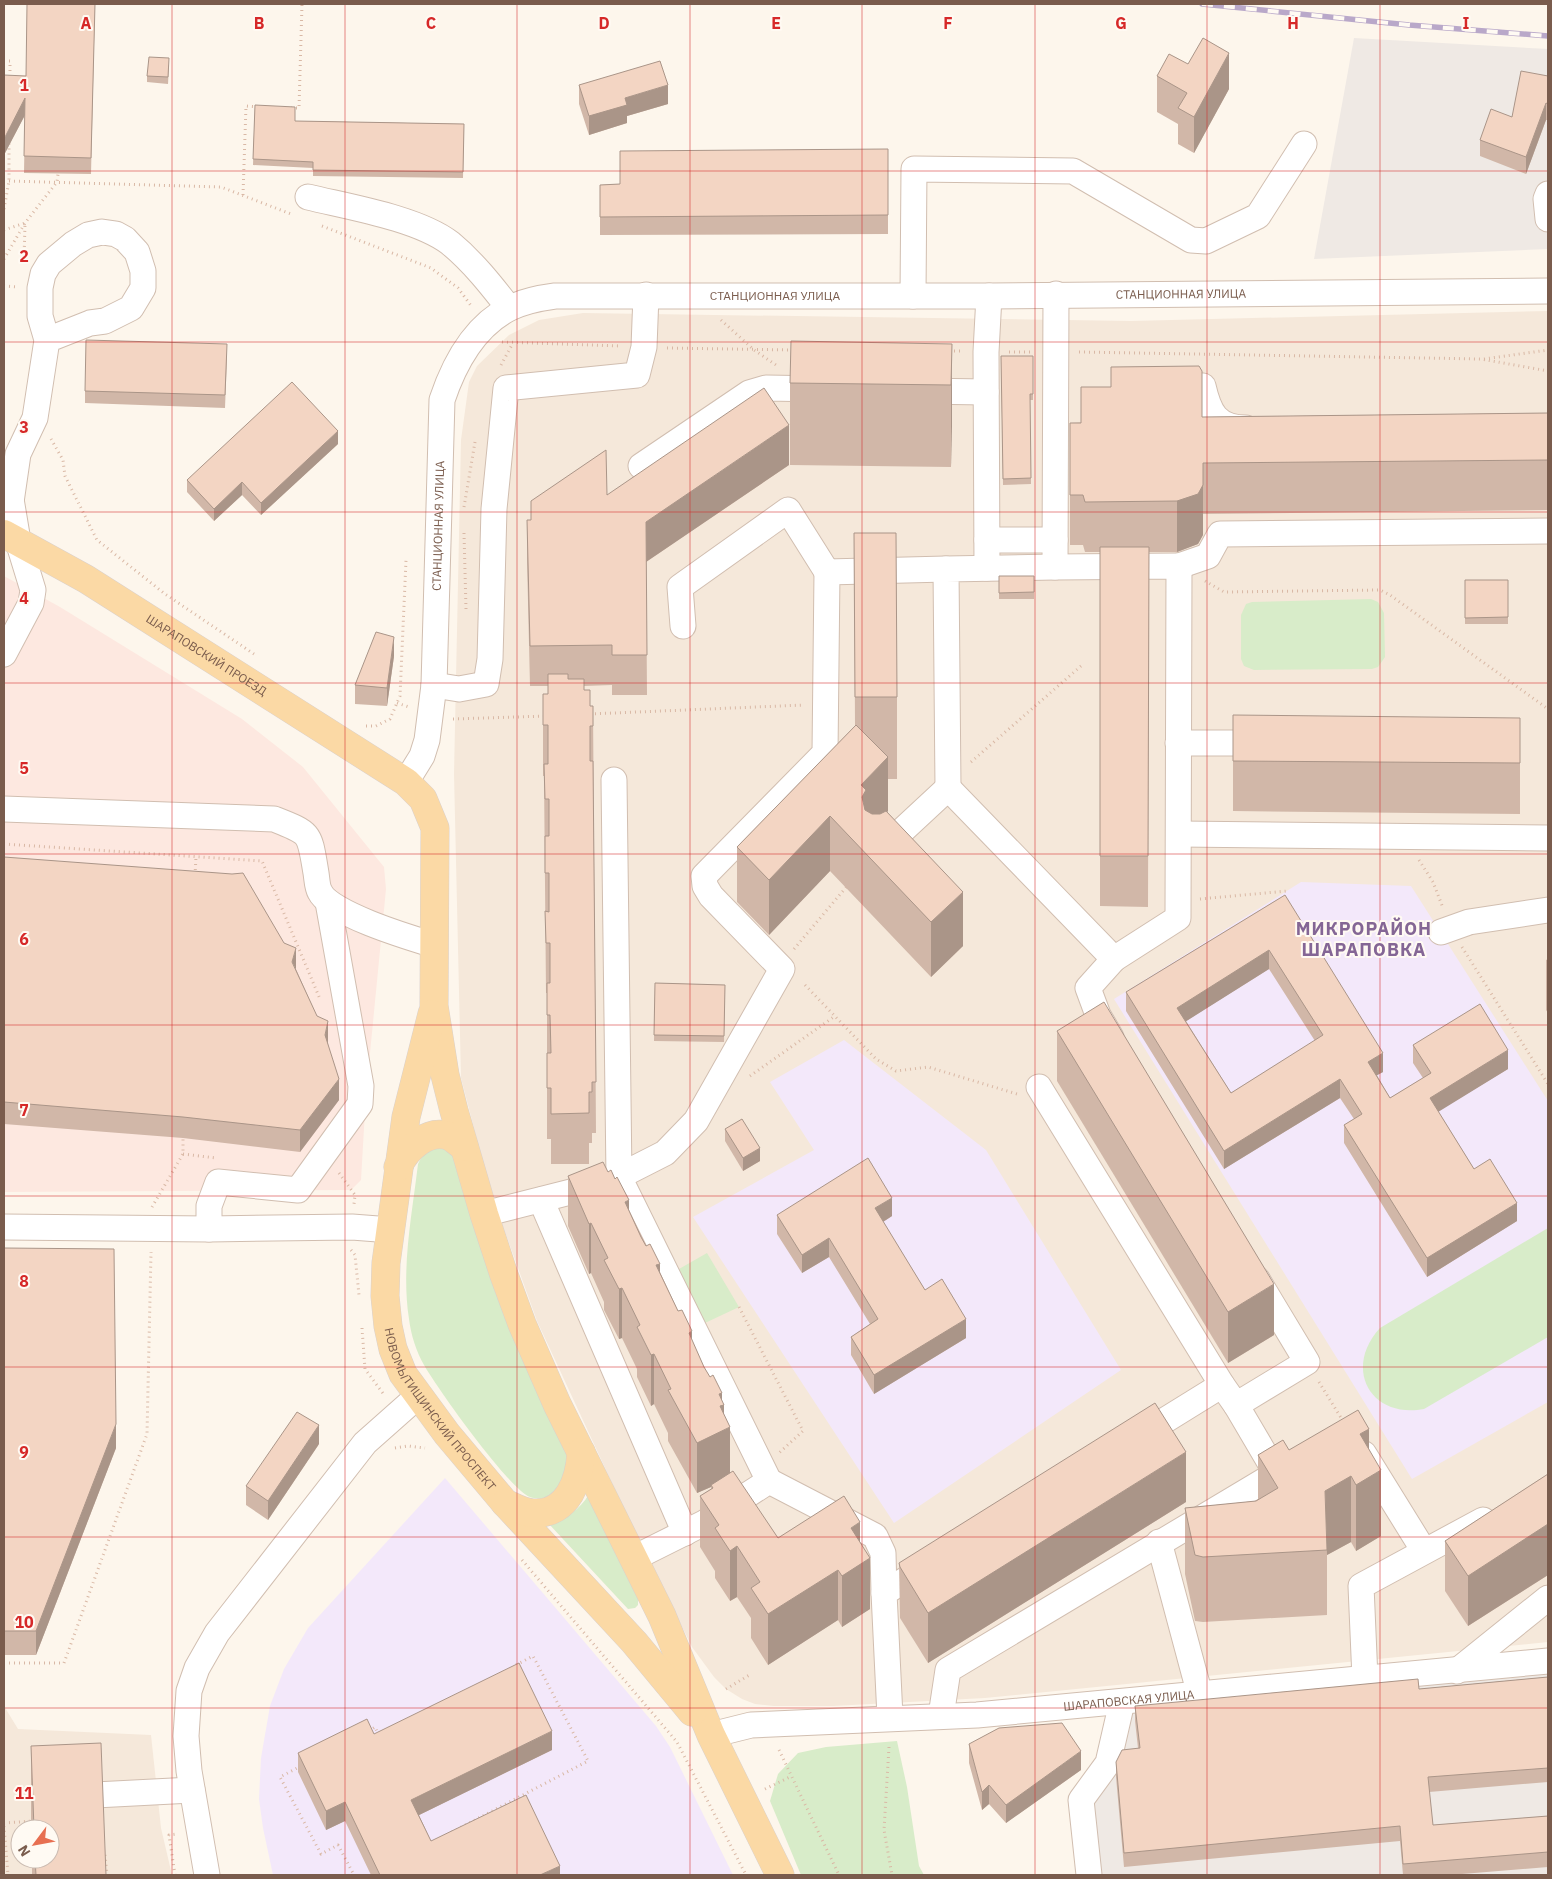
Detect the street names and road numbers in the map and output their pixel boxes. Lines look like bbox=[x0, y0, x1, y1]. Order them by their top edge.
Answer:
street label: СТАНЦИОННАЯ УЛИЦА bbox=[1116, 286, 1247, 302]
street label: СТАНЦИОННАЯ УЛИЦА bbox=[710, 288, 840, 303]
street label: СТАНЦИОННАЯ УЛИЦА bbox=[429, 460, 447, 591]
street label: ШАРАПОВСКИЙ ПРОЕЗД bbox=[143, 611, 270, 699]
street label: НОВОМЫТИЩИНСКИЙ ПРОСПЕКТ bbox=[382, 1326, 499, 1494]
street label: ШАРАПОВСКАЯ УЛИЦА bbox=[1063, 1686, 1195, 1714]

